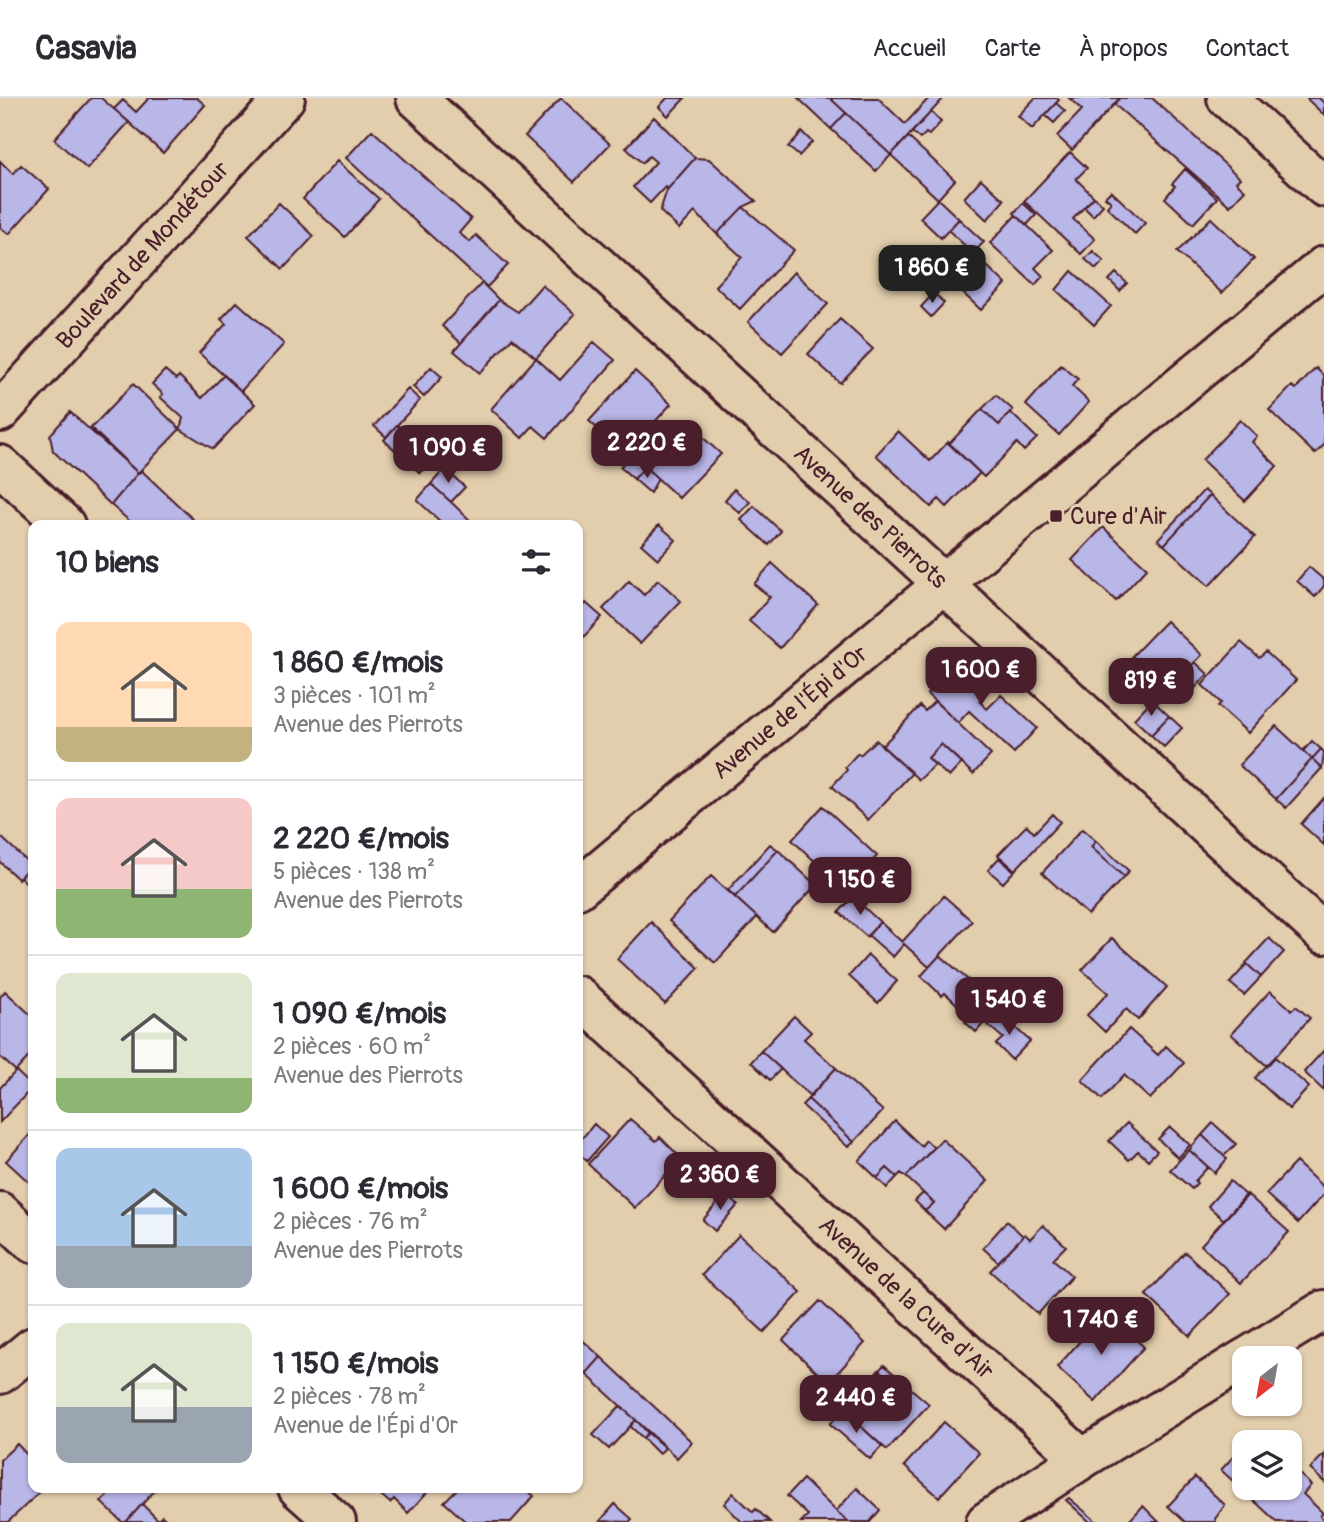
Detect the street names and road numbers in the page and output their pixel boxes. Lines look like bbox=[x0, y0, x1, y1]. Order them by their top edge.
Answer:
street label: Boulevard de Mondétour bbox=[50, 155, 235, 355]
street label: Avenue des Pierrots bbox=[788, 439, 954, 595]
street label: Avenue de l'Épi d'Or bbox=[706, 639, 874, 785]
street label: Avenue de la Cure d'Air bbox=[813, 1210, 1000, 1386]

